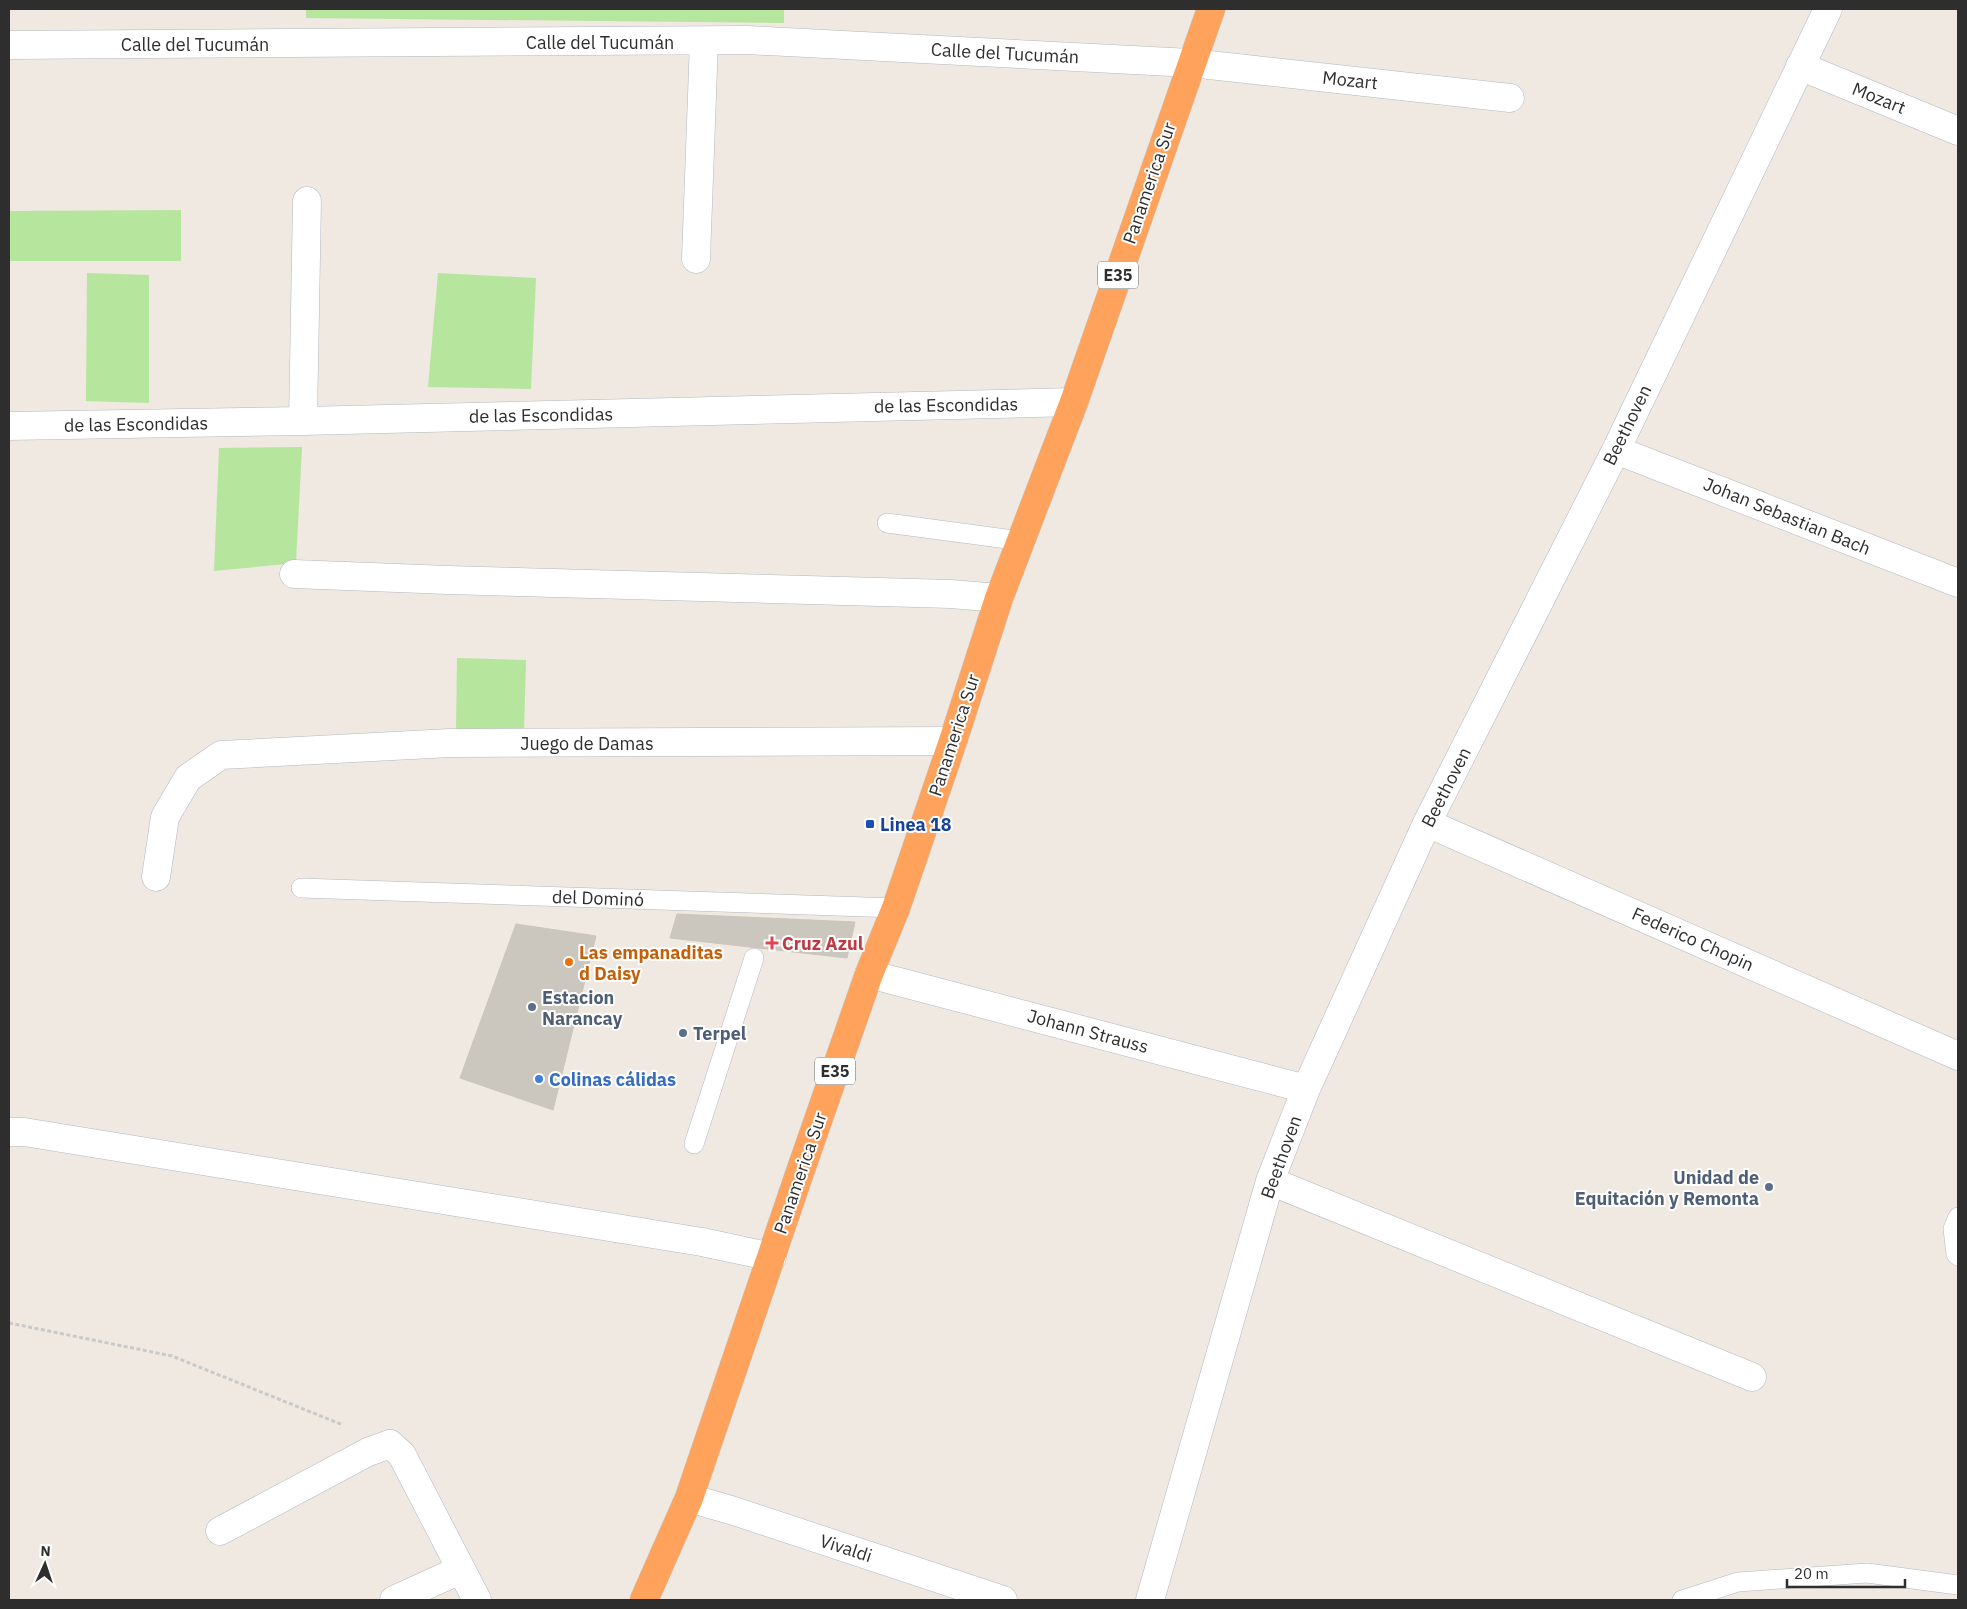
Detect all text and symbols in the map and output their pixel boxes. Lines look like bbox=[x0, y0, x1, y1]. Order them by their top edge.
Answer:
street label: Calle del Tucumán bbox=[526, 31, 674, 54]
street label: Calle del Tucumán bbox=[121, 33, 269, 56]
street label: Calle del Tucumán bbox=[930, 38, 1080, 68]
street label: Mozart bbox=[1321, 66, 1379, 94]
street label: Mozart bbox=[1849, 77, 1909, 119]
street label: Panamerica Sur bbox=[1117, 119, 1181, 247]
road number: E35 bbox=[1098, 262, 1138, 288]
street label: Beethoven bbox=[1598, 381, 1656, 469]
street label: de las Escondidas bbox=[874, 392, 1018, 418]
street label: de las Escondidas bbox=[469, 402, 613, 428]
street label: de las Escondidas bbox=[64, 411, 208, 437]
street label: Johan Sebastian Bach bbox=[1700, 472, 1874, 560]
street label: Panamerica Sur bbox=[923, 671, 985, 799]
street label: Juego de Damas bbox=[520, 732, 654, 755]
street label: Beethoven bbox=[1416, 743, 1476, 831]
place label: Linea 18 bbox=[880, 813, 952, 836]
marker: Linea 18 bbox=[864, 818, 876, 830]
street label: del Dominó bbox=[552, 885, 644, 911]
street label: Federico Chopin bbox=[1629, 902, 1757, 976]
place label: Cruz Azul bbox=[782, 932, 864, 955]
marker: Cruz Azul bbox=[766, 937, 778, 949]
place label: Las empanaditas d Daisy bbox=[579, 941, 723, 985]
marker: Las empanaditas d Daisy bbox=[563, 956, 575, 968]
place label: Estacion Narancay bbox=[542, 986, 623, 1030]
marker: Estacion Narancay bbox=[526, 1001, 538, 1013]
street label: Johann Strauss bbox=[1025, 1004, 1151, 1058]
place label: Terpel bbox=[693, 1022, 747, 1045]
marker: Terpel bbox=[677, 1027, 689, 1039]
road number: E35 bbox=[815, 1058, 855, 1084]
place label: Colinas cálidas bbox=[549, 1068, 676, 1091]
marker: Colinas cálidas bbox=[533, 1073, 545, 1085]
street label: Panamerica Sur bbox=[768, 1109, 832, 1237]
street label: Beethoven bbox=[1255, 1112, 1307, 1202]
place label: Unidad de Equitación y Remonta bbox=[1575, 1166, 1759, 1210]
marker: Unidad de Equitación y Remonta bbox=[1763, 1181, 1775, 1193]
street label: Vivaldi bbox=[817, 1529, 875, 1567]
north arrow bbox=[20, 1539, 70, 1589]
text: N bbox=[40, 1542, 51, 1560]
scale bar bbox=[1787, 1556, 1904, 1588]
text: 20 m bbox=[1794, 1564, 1829, 1583]

